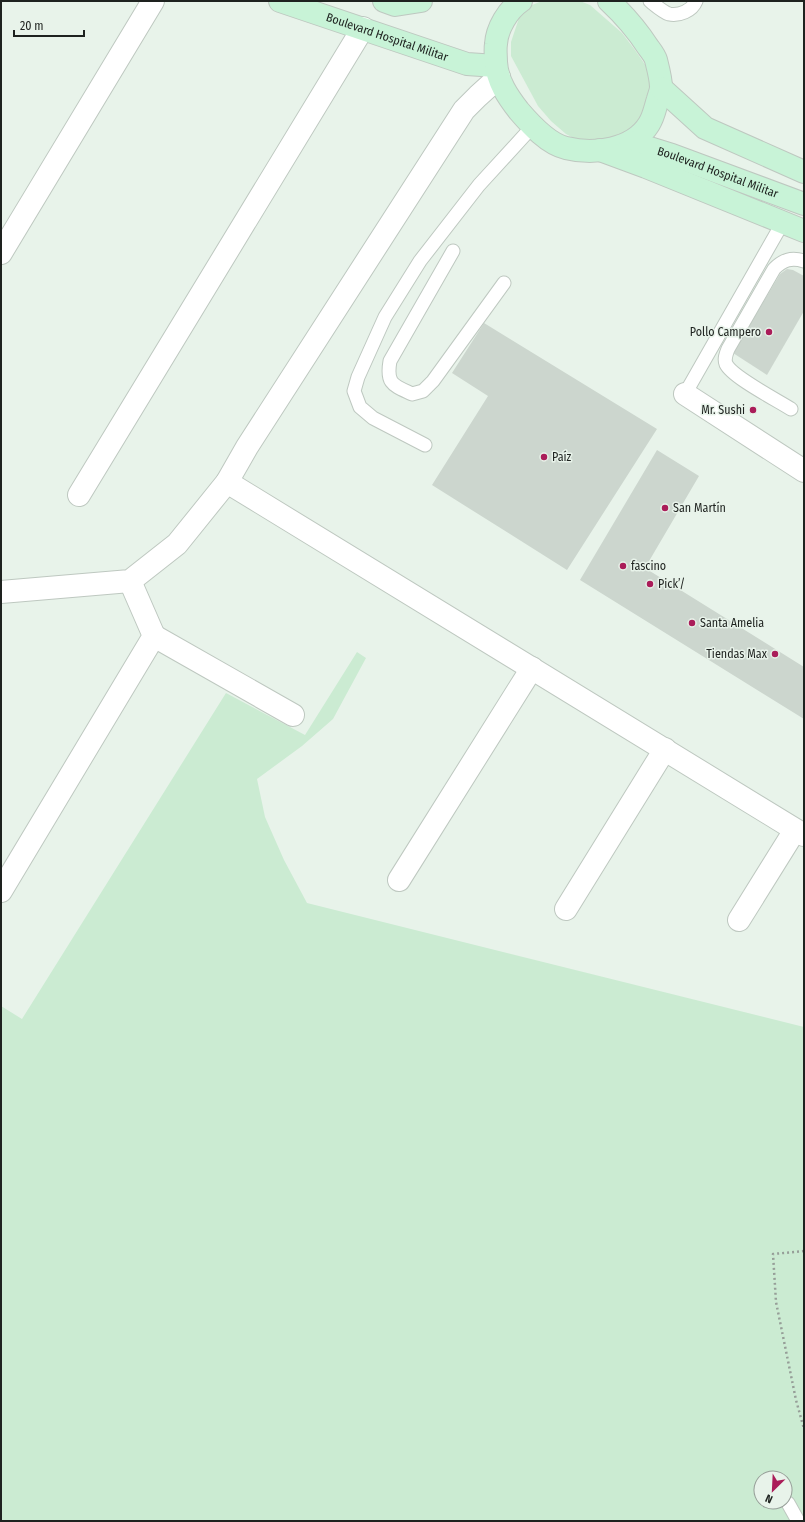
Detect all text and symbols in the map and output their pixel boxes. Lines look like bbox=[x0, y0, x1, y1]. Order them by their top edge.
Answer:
street label: Boulevard Hospital Militar bbox=[324, 10, 451, 64]
scale bar bbox=[14, 12, 84, 38]
text: 20 m bbox=[20, 19, 44, 33]
street label: Boulevard Hospital Militar bbox=[656, 144, 781, 201]
place label: Pollo Campero bbox=[690, 325, 761, 339]
marker: Pollo Campero bbox=[764, 327, 774, 337]
place label: Mr. Sushi bbox=[701, 403, 745, 417]
marker: Mr. Sushi bbox=[748, 405, 758, 415]
place label: Paíz bbox=[552, 450, 572, 464]
marker: Paíz bbox=[539, 452, 549, 462]
place label: San Martín bbox=[673, 501, 726, 515]
marker: San Martín bbox=[660, 503, 670, 513]
place label: fascino bbox=[631, 559, 666, 573]
marker: fascino bbox=[618, 561, 628, 571]
place label: Pick’/ bbox=[658, 577, 685, 591]
marker: Pick’/ bbox=[645, 579, 655, 589]
place label: Santa Amelia bbox=[700, 616, 764, 630]
marker: Santa Amelia bbox=[687, 618, 697, 628]
place label: Tiendas Max bbox=[706, 647, 768, 661]
marker: Tiendas Max bbox=[770, 649, 780, 659]
north arrow bbox=[753, 1470, 793, 1510]
text: N bbox=[763, 1491, 775, 1506]

